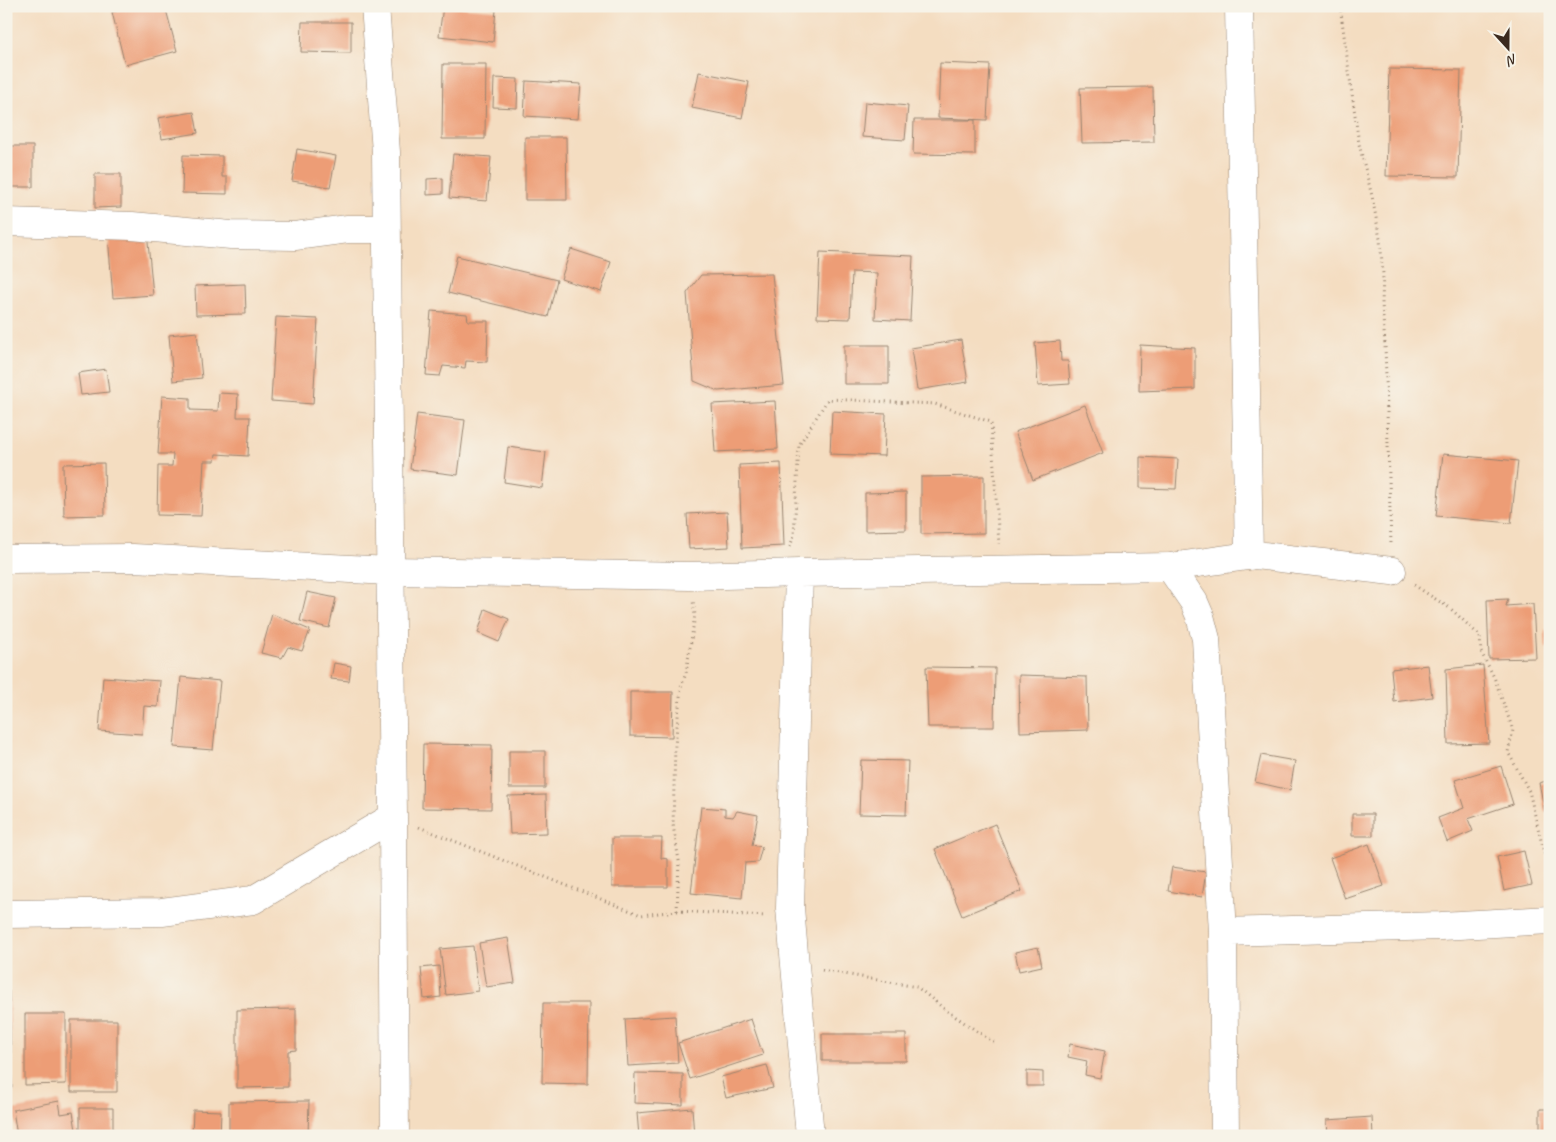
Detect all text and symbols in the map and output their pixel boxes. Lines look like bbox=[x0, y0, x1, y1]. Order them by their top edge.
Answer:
north arrow bbox=[1484, 22, 1534, 72]
text: N bbox=[1503, 50, 1520, 70]

